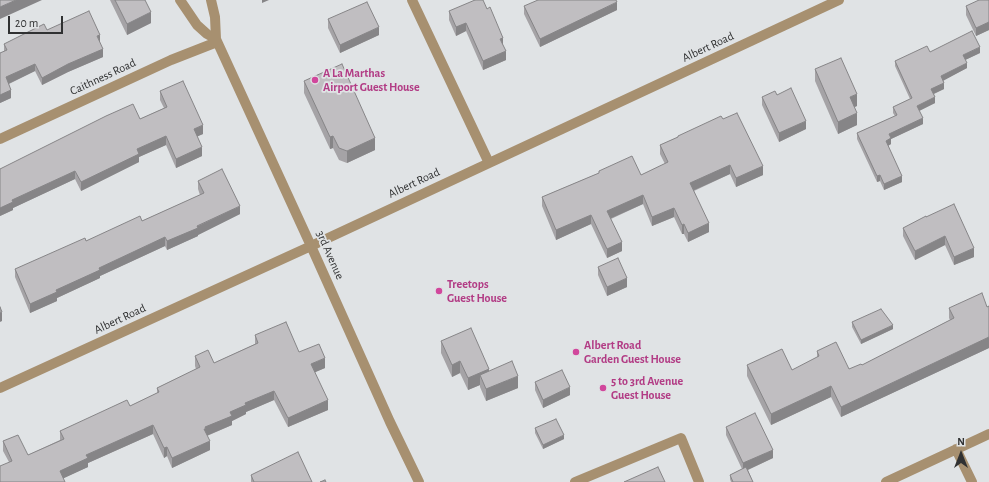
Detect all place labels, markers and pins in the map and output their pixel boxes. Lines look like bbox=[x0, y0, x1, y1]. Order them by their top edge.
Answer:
place label: A La Marthas Airport Guest House bbox=[323, 66, 420, 94]
marker: A La Marthas Airport Guest House bbox=[310, 75, 320, 85]
place label: Treetops Guest House bbox=[447, 277, 507, 305]
marker: Treetops Guest House bbox=[434, 286, 444, 296]
place label: Albert Road Garden Guest House bbox=[584, 338, 681, 366]
marker: Albert Road Garden Guest House bbox=[571, 347, 581, 357]
place label: 5 to 3rd Avenue Guest House bbox=[611, 374, 683, 402]
marker: 5 to 3rd Avenue Guest House bbox=[598, 383, 608, 393]

